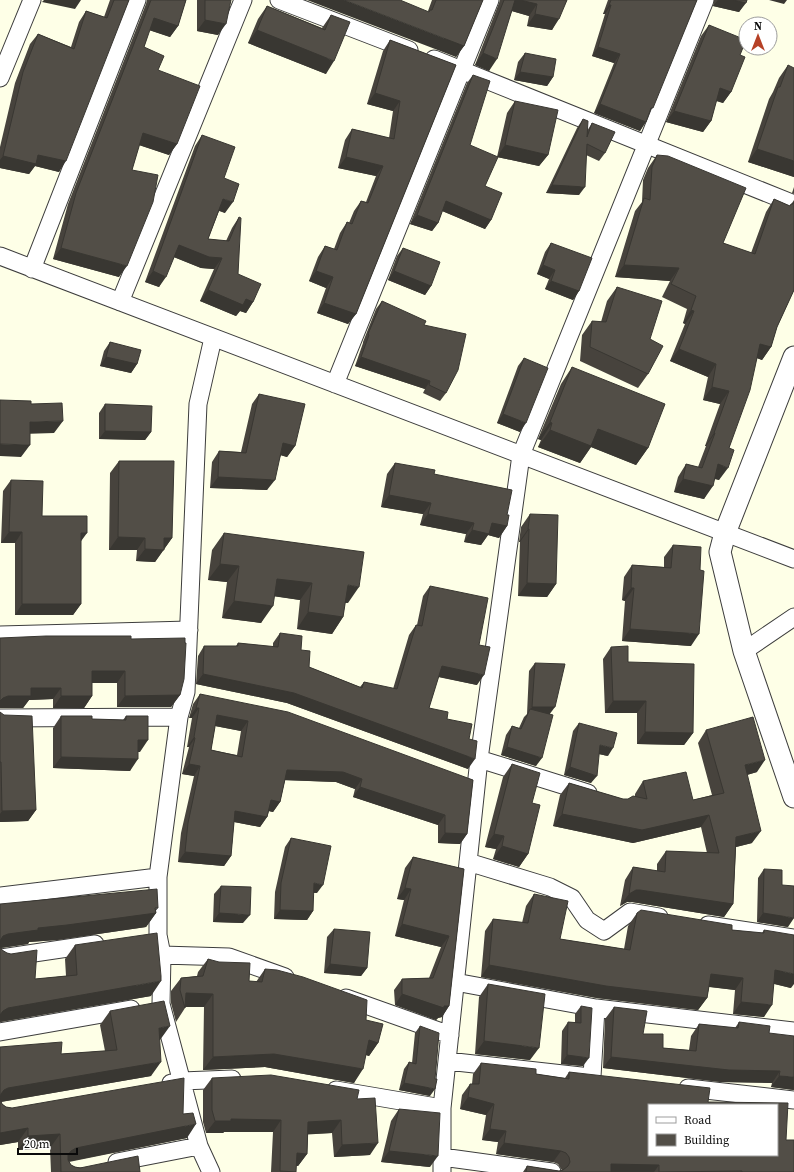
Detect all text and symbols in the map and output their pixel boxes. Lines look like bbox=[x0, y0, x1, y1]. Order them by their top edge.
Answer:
north arrow bbox=[738, 16, 778, 56]
text: N bbox=[754, 19, 762, 34]
legend bbox=[648, 1104, 778, 1156]
text: Road bbox=[684, 1112, 711, 1128]
scale bar bbox=[18, 1130, 77, 1156]
text: Building bbox=[684, 1132, 729, 1148]
text: 20 m bbox=[24, 1136, 50, 1152]

